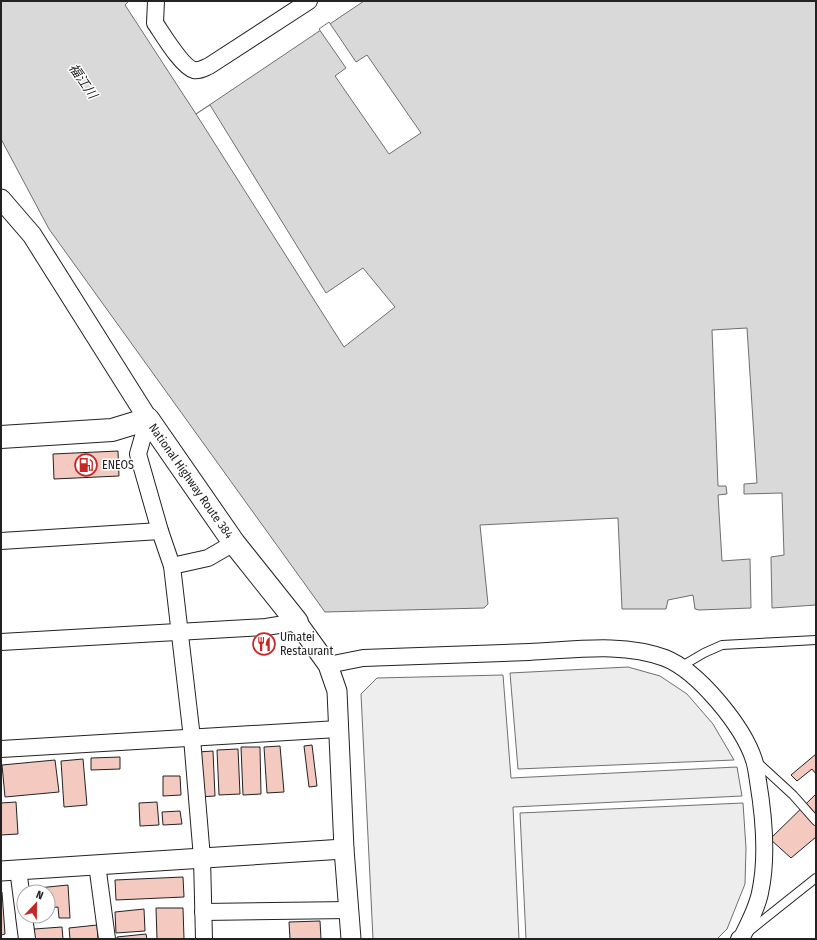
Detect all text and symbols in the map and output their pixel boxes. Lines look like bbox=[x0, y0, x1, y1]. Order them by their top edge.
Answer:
water label: 福江川 bbox=[66, 61, 101, 103]
street label: National Highway Route 384 bbox=[146, 421, 236, 541]
fuel station icon: ENEOS bbox=[73, 452, 99, 478]
place label: ENEOS bbox=[102, 458, 134, 472]
place label: Umatei Restaurant bbox=[280, 630, 333, 658]
restaurant icon: Umatei Restaurant bbox=[251, 631, 277, 657]
north arrow bbox=[16, 884, 56, 924]
text: N bbox=[34, 888, 45, 902]

